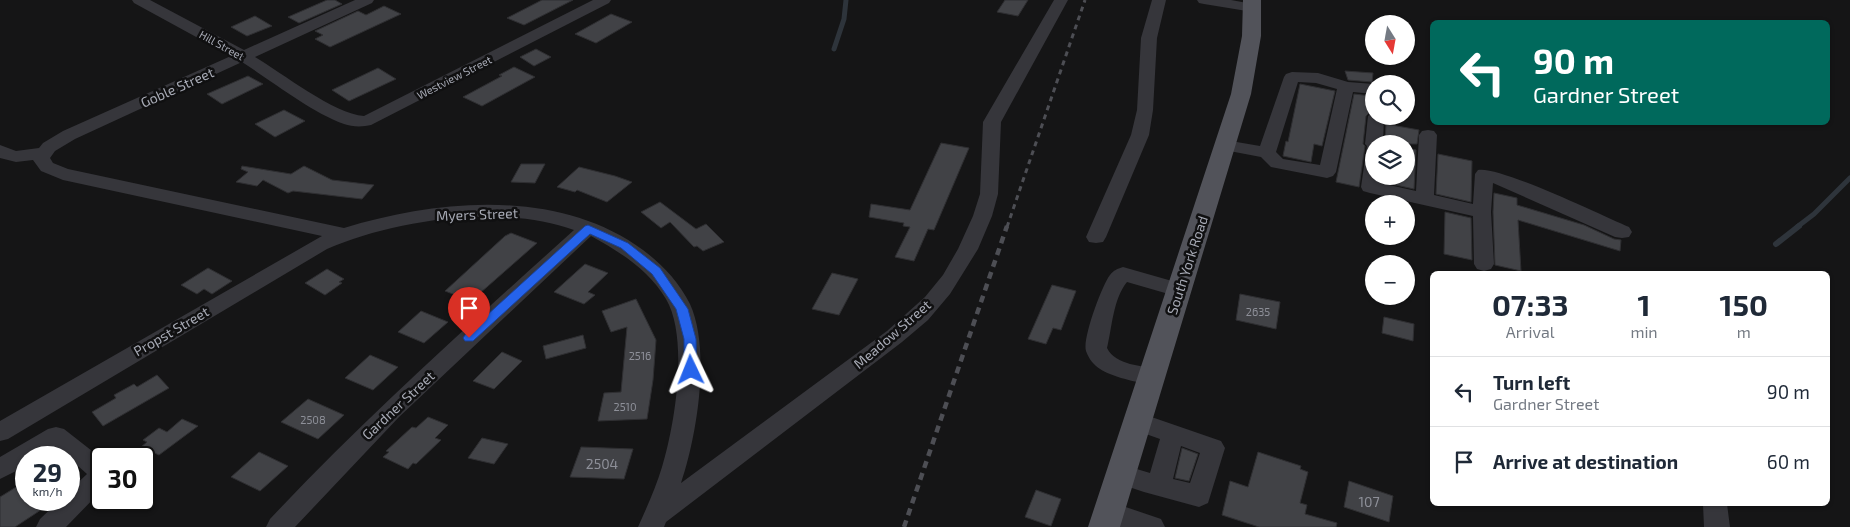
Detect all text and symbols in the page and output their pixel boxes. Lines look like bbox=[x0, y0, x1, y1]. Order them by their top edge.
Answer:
north arrow bbox=[1365, 15, 1415, 65]
map controls bbox=[1365, 15, 1415, 305]
street label: Hill Street bbox=[197, 27, 247, 63]
text: 90 m bbox=[1533, 39, 1614, 81]
icon: left bbox=[1450, 40, 1515, 105]
street label: Westview Street bbox=[414, 53, 494, 101]
street label: Goble Street bbox=[138, 63, 216, 111]
button: search bbox=[1365, 75, 1415, 125]
text: Gardner Street bbox=[1533, 81, 1679, 107]
button: layers bbox=[1365, 135, 1415, 185]
button: + bbox=[1365, 195, 1415, 245]
street label: Myers Street bbox=[436, 204, 518, 224]
street label: South York Road bbox=[1163, 213, 1211, 317]
button: − bbox=[1365, 255, 1415, 305]
text: 07:33 bbox=[1492, 286, 1568, 322]
text: 1 bbox=[1638, 286, 1651, 322]
text: 150 bbox=[1720, 286, 1768, 322]
pin bbox=[448, 287, 490, 338]
icon: arrive bbox=[455, 294, 483, 322]
street label: Meadow Street bbox=[850, 296, 934, 372]
street label: Propst Street bbox=[130, 303, 212, 359]
house number: 2635 bbox=[1246, 305, 1270, 318]
text: Arrival bbox=[1506, 322, 1555, 341]
text: min bbox=[1630, 322, 1658, 341]
text: m bbox=[1737, 322, 1751, 341]
position arrow bbox=[664, 343, 716, 395]
house number: 2516 bbox=[629, 349, 651, 362]
street label: Gardner Street bbox=[358, 367, 438, 443]
text: Turn left bbox=[1493, 371, 1570, 394]
icon: left bbox=[1450, 378, 1478, 406]
text: 90 m bbox=[1767, 380, 1810, 403]
text: Gardner Street bbox=[1493, 394, 1599, 413]
house number: 2510 bbox=[613, 400, 637, 413]
house number: 2508 bbox=[300, 413, 326, 426]
speed limit sign: 30 bbox=[90, 446, 155, 511]
icon: arrive bbox=[1450, 448, 1478, 476]
text: Arrive at destination bbox=[1493, 450, 1678, 473]
text: 60 m bbox=[1767, 450, 1810, 473]
house number: 2504 bbox=[586, 455, 618, 472]
text: 29 bbox=[33, 457, 62, 487]
text: km/h bbox=[33, 484, 62, 498]
house number: 107 bbox=[1358, 493, 1380, 510]

